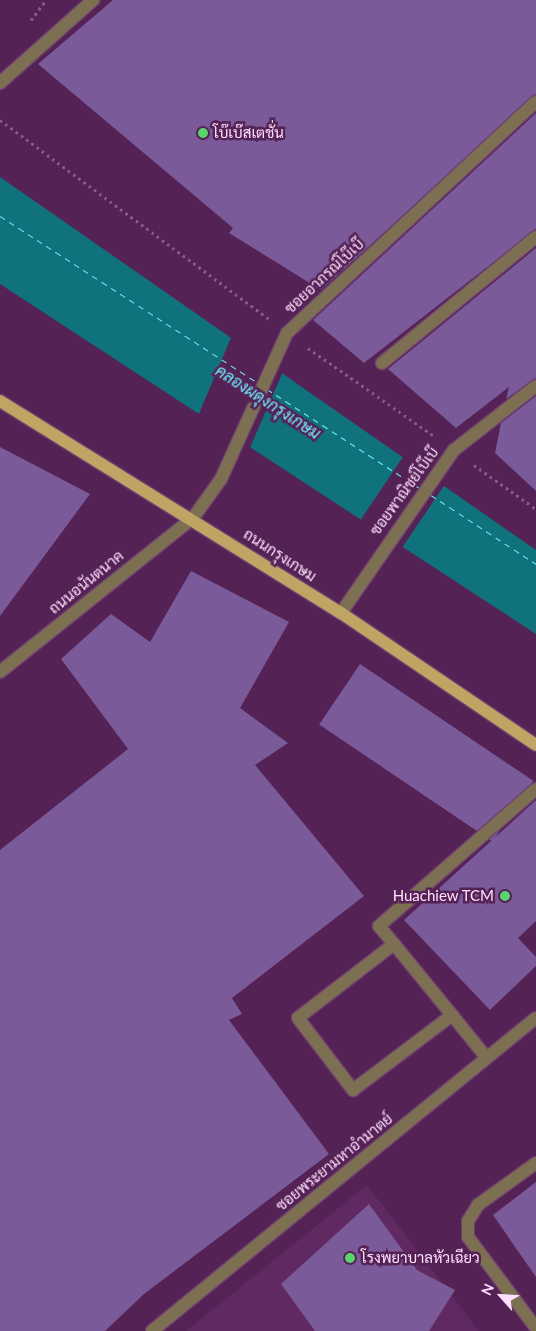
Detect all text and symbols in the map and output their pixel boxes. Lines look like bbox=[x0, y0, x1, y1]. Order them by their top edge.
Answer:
place label: โบ๊เบ๊สเตชั่น bbox=[213, 124, 284, 142]
marker: โบ๊เบ๊สเตชั่น bbox=[197, 127, 209, 139]
street label: ซอยอาภรณ์โบ๊เบ๊ bbox=[281, 235, 367, 317]
water label: คลองผดุงกรุงเกษม bbox=[212, 361, 324, 443]
street label: ซอยพาณิชย์โบ๊เบ๊ bbox=[366, 443, 442, 539]
street label: ถนนกรุงเกษม bbox=[240, 525, 320, 585]
street label: ถนนอนันตนาค bbox=[45, 546, 127, 618]
place label: Huachiew TCM bbox=[392, 887, 494, 905]
marker: Huachiew TCM bbox=[498, 889, 512, 903]
street label: ซอยพระยามหาอำมาตย์ bbox=[272, 1109, 396, 1215]
place label: โรงพยาบาลหัวเฉียว bbox=[361, 1249, 480, 1267]
marker: โรงพยาบาลหัวเฉียว bbox=[343, 1251, 357, 1265]
north arrow bbox=[476, 1271, 526, 1321]
text: N bbox=[477, 1281, 497, 1298]

